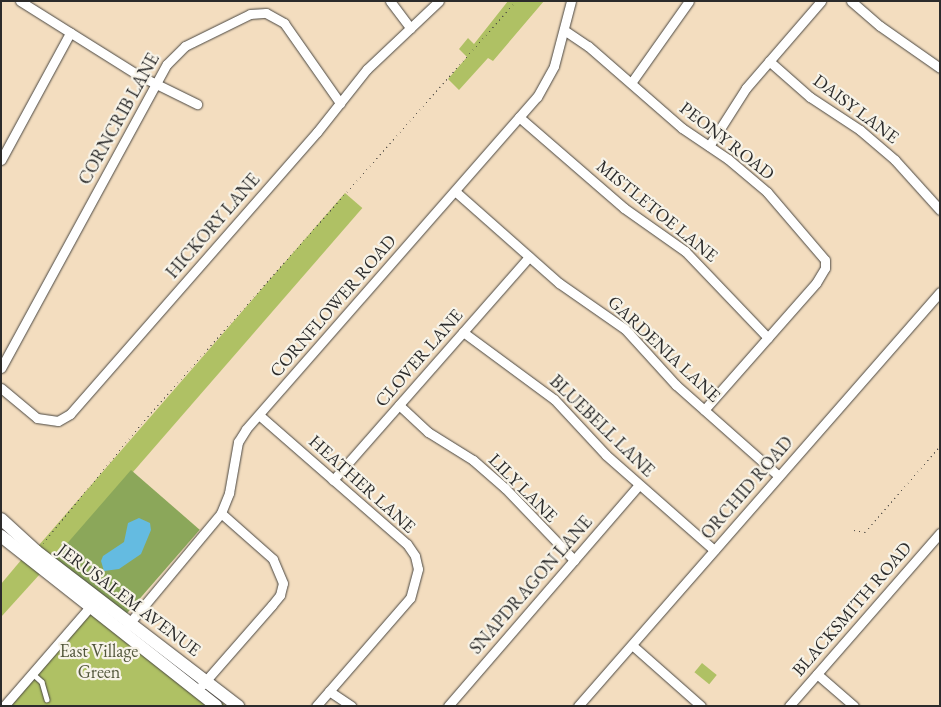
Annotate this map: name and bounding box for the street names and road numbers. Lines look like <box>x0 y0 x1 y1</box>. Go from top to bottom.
street label: CORNCRIB LANE <box>74 50 164 188</box>
street label: DAISY LANE <box>809 70 903 148</box>
street label: PEONY ROAD <box>675 97 779 185</box>
street label: MISTLETOE LANE <box>592 155 722 267</box>
street label: HICKORY LANE <box>161 169 265 283</box>
street label: CORNFLOWER ROAD <box>265 230 401 382</box>
street label: GARDENIA LANE <box>603 291 725 407</box>
street label: CLOVER LANE <box>371 305 467 411</box>
street label: BLUEBELL LANE <box>545 371 659 481</box>
street label: HEATHER LANE <box>304 430 420 538</box>
street label: ORCHID ROAD <box>696 432 798 544</box>
street label: LILY LANE <box>484 449 562 527</box>
street label: SNAPDRAGON LANE <box>465 511 597 659</box>
street label: BLACKSMITH ROAD <box>788 537 916 681</box>
street label: JERUSALEM AVENUE <box>53 539 205 661</box>

